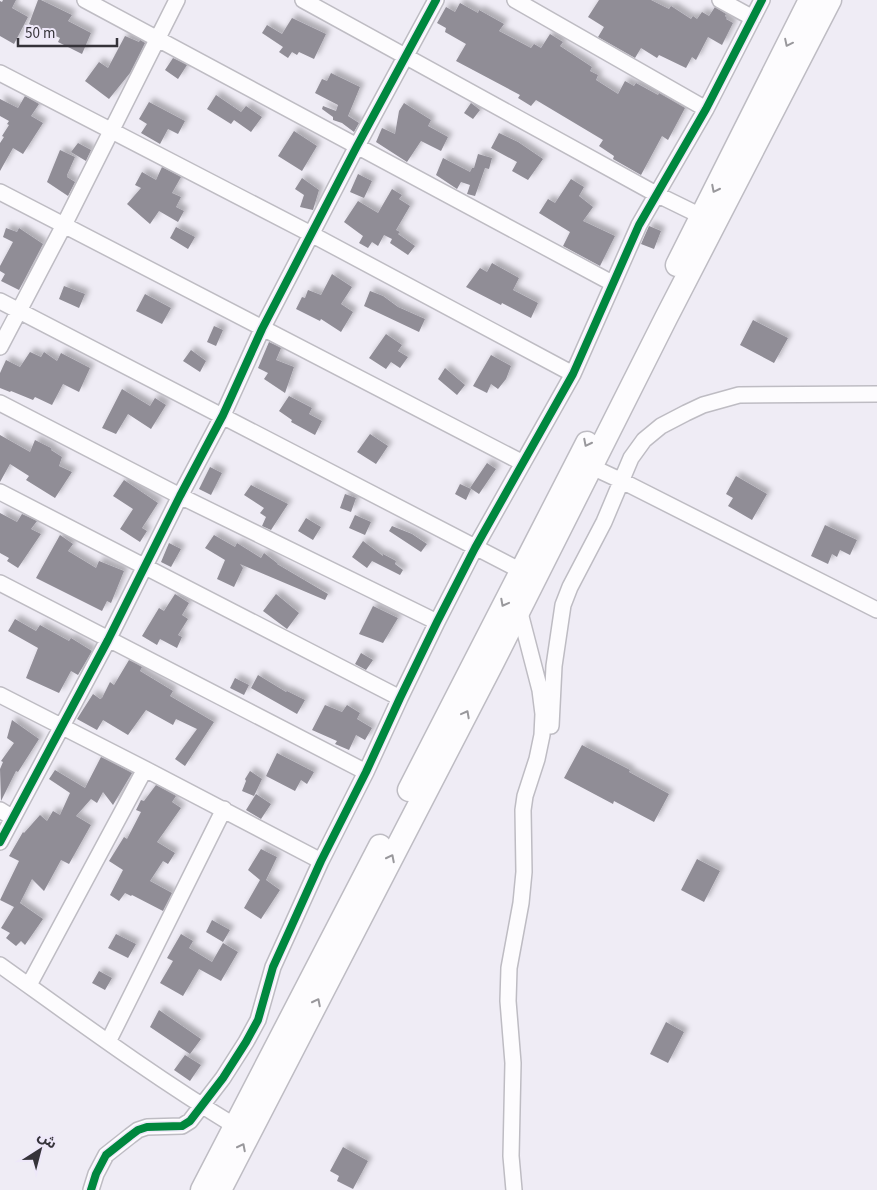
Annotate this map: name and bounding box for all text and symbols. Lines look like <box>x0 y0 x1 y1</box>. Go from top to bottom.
scale bar <box>18 15 116 47</box>
text: 50 m <box>25 23 55 44</box>
one-way arrow <box>784 38 794 47</box>
one-way arrow <box>711 184 721 193</box>
one-way arrow <box>582 438 593 447</box>
one-way arrow <box>500 598 510 607</box>
one-way arrow <box>460 710 470 719</box>
one-way arrow <box>385 854 395 863</box>
one-way arrow <box>311 999 321 1008</box>
north arrow <box>15 1125 65 1175</box>
text: ش <box>33 1127 61 1154</box>
one-way arrow <box>236 1143 246 1152</box>

